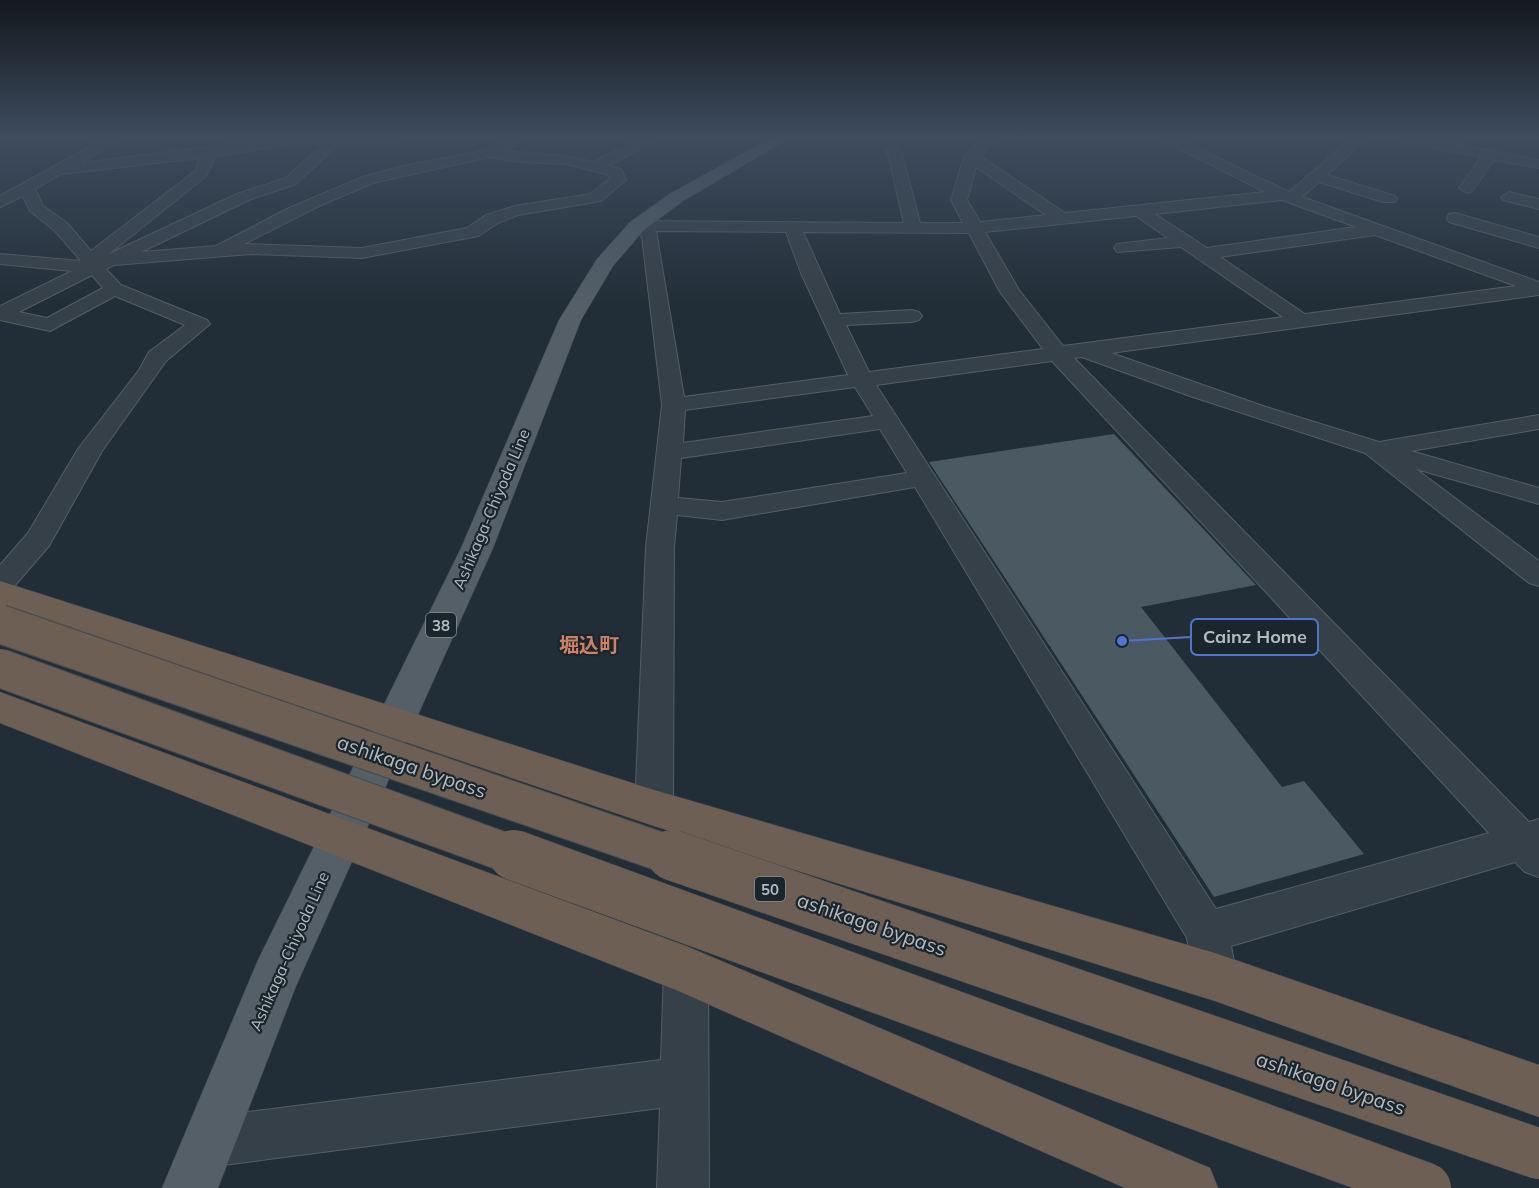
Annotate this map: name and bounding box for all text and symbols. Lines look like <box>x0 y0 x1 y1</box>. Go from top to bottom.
street label: Ashikaga-Chiyoda Line <box>448 426 534 592</box>
road number: 38 <box>426 613 456 637</box>
callout: Cainz Home <box>1191 619 1318 655</box>
text: Cainz Home <box>1203 625 1307 648</box>
district label: 堀込町 <box>559 632 619 657</box>
street label: ashikaga bypass <box>334 729 490 803</box>
street label: Ashikaga-Chiyoda Line <box>245 868 333 1034</box>
road number: 50 <box>755 877 785 901</box>
street label: ashikaga bypass <box>794 887 950 961</box>
street label: ashikaga bypass <box>1253 1046 1409 1120</box>

